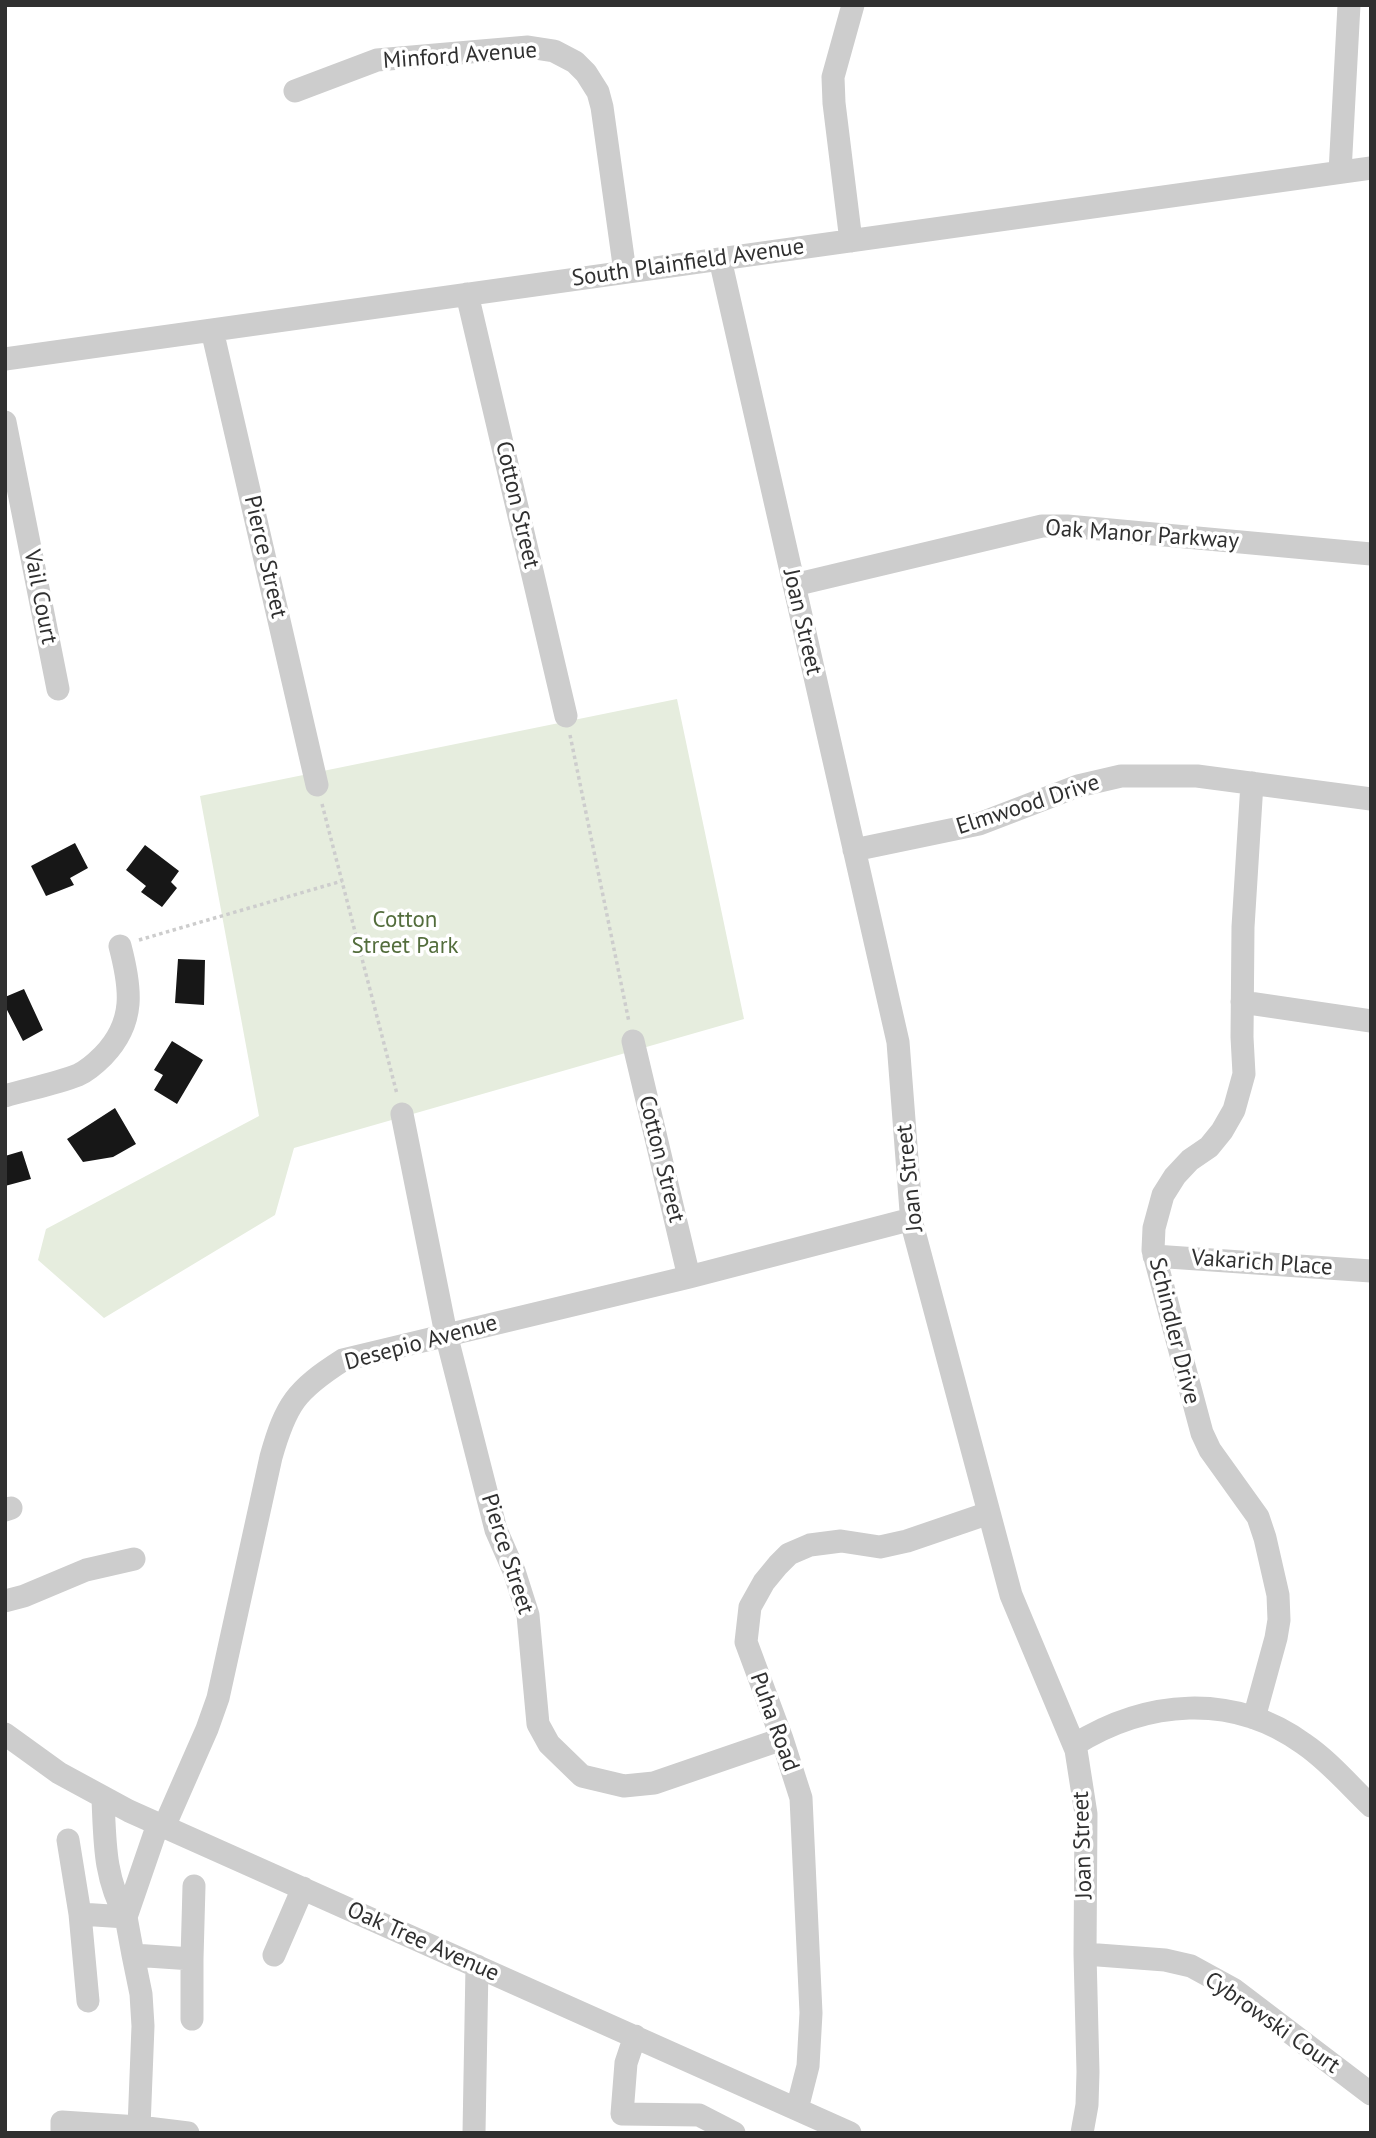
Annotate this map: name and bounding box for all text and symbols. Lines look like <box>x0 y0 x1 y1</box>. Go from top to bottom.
street label: Minford Avenue <box>382 37 538 75</box>
street label: South Plainfield Avenue <box>570 233 806 293</box>
street label: Cotton Street <box>489 439 545 571</box>
street label: Pierce Street <box>238 493 292 621</box>
street label: Oak Manor Parkway <box>1044 514 1240 556</box>
street label: Vail Court <box>17 547 63 647</box>
street label: Joan Street <box>776 566 828 678</box>
street label: Elmwood Drive <box>953 769 1103 841</box>
park label: Cotton Street Park <box>351 906 459 960</box>
street label: Cotton Street <box>632 1093 690 1225</box>
street label: Joan Street <box>891 1123 929 1233</box>
street label: Vakarich Place <box>1191 1244 1333 1282</box>
street label: Schindler Drive <box>1142 1255 1206 1407</box>
street label: Desepio Avenue <box>342 1309 500 1377</box>
street label: Pierce Street <box>475 1490 539 1618</box>
street label: Puha Road <box>743 1669 805 1775</box>
street label: Joan Street <box>1067 1791 1099 1899</box>
street label: Oak Tree Avenue <box>343 1896 503 1988</box>
street label: Cybrowski Court <box>1199 1966 1345 2080</box>

